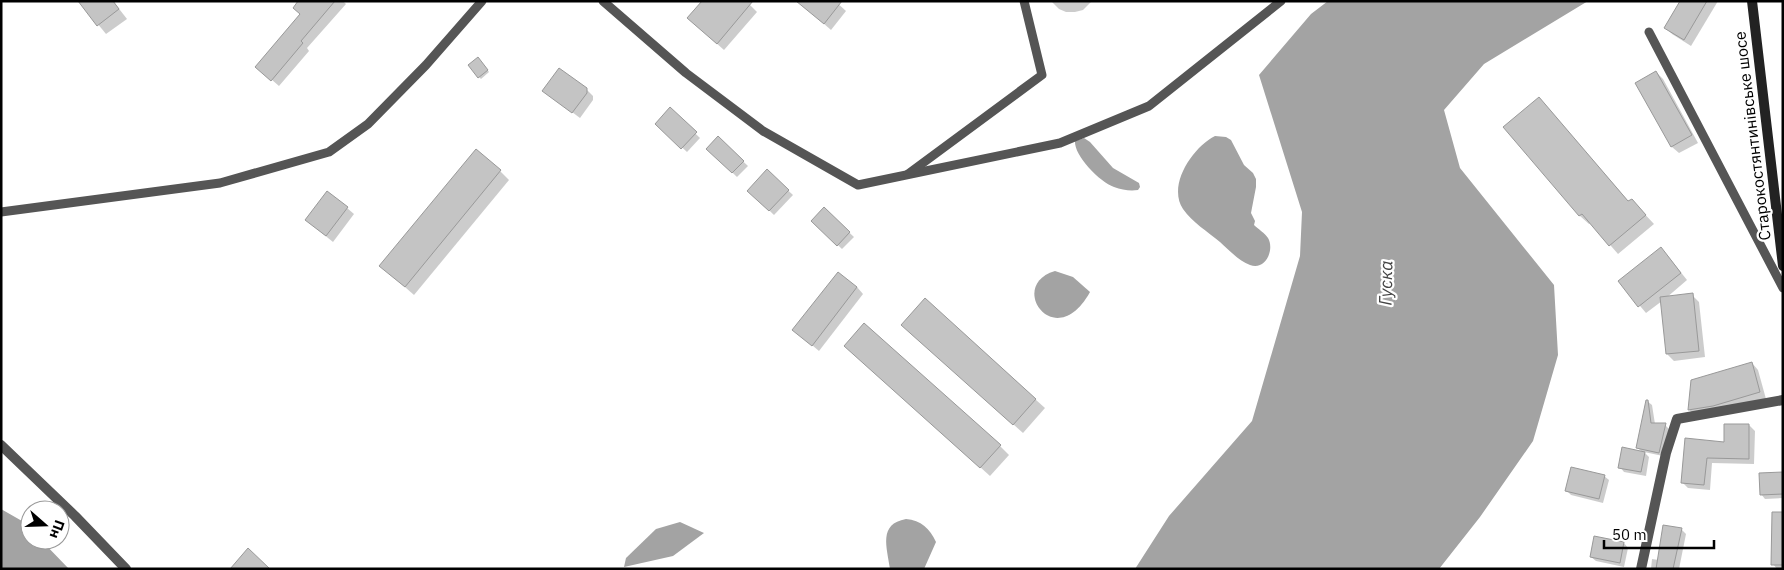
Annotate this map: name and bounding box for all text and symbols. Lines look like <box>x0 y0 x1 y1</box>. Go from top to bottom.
street label: Старокостянтинівське шосе <box>1729 30 1775 242</box>
water label: Гуска <box>1374 260 1397 306</box>
north arrow <box>20 500 70 550</box>
text: Пн <box>46 518 69 541</box>
scale bar <box>1604 518 1714 550</box>
text: 50 m <box>1612 525 1647 544</box>

